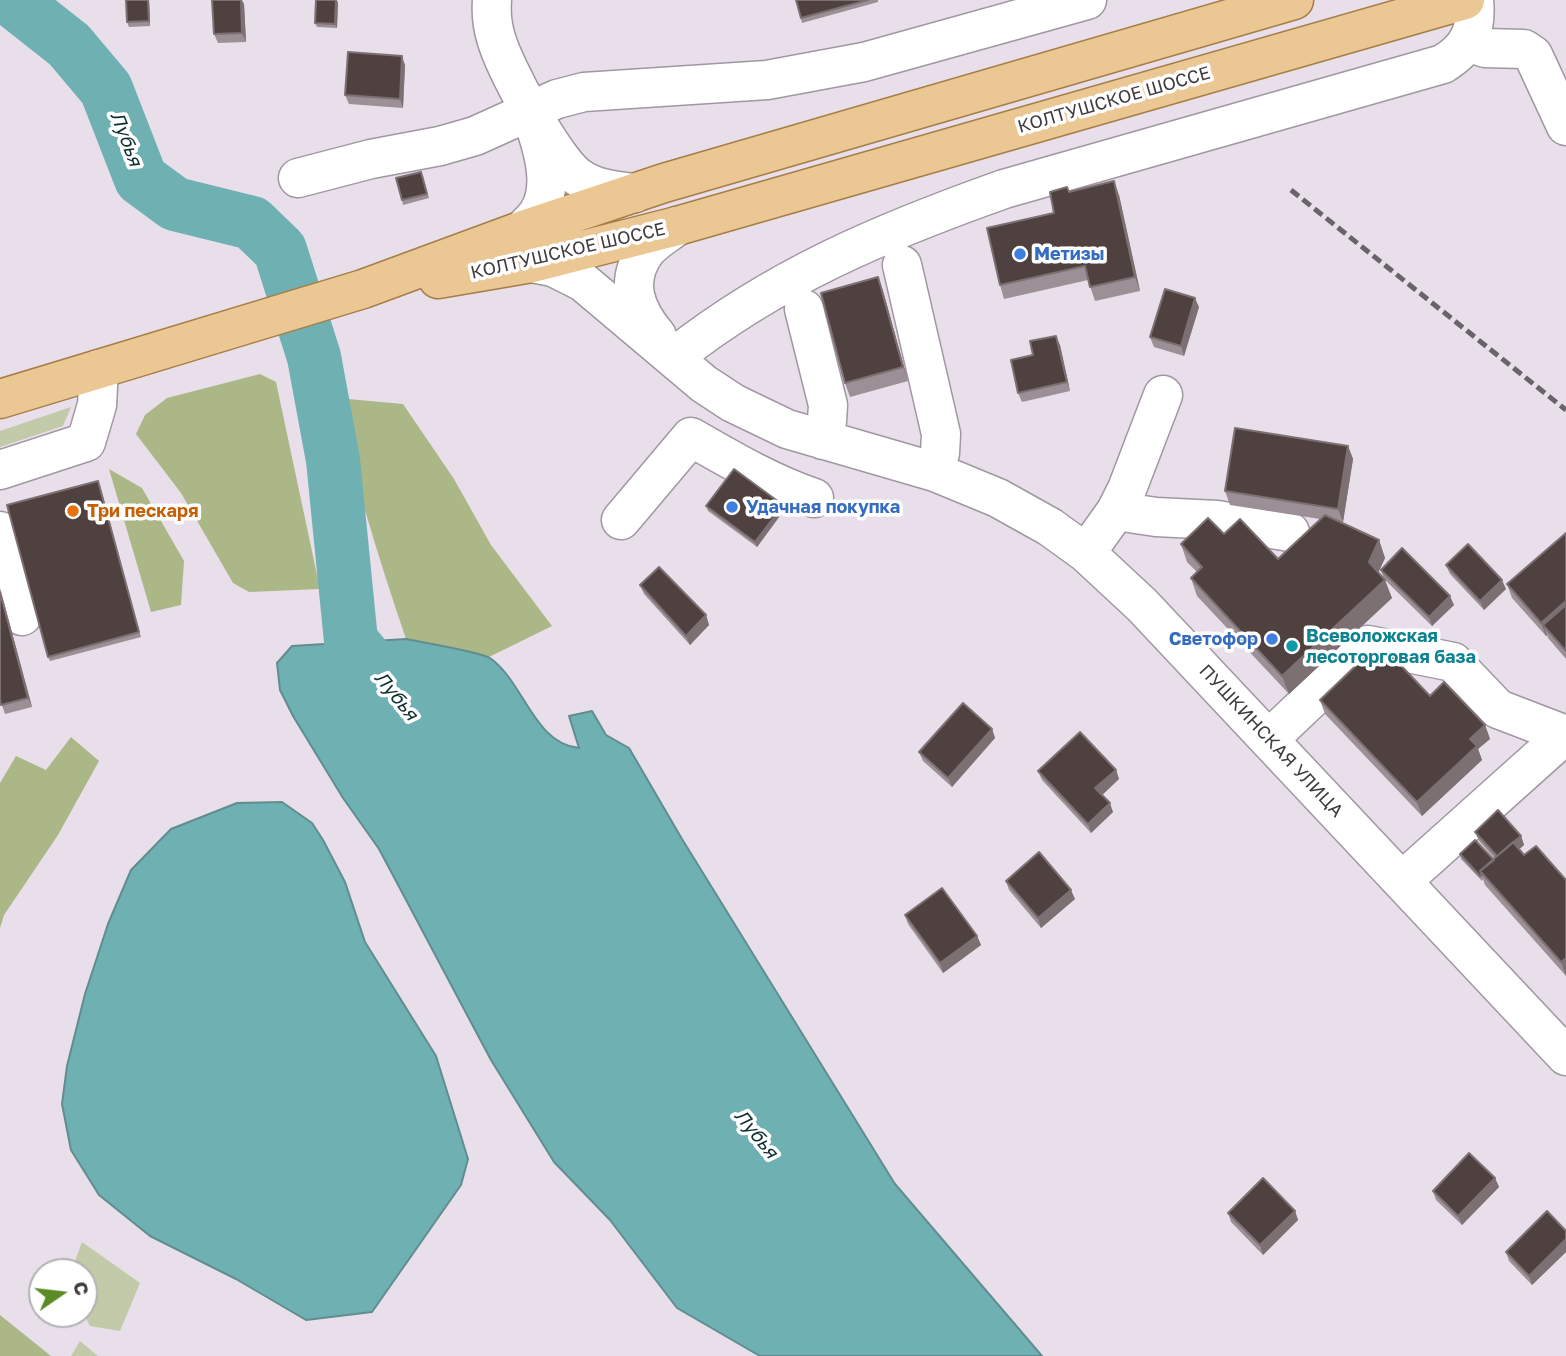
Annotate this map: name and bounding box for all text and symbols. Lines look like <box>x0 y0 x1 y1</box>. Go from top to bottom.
street label: КОЛТУШСКОЕ ШОССЕ <box>1015 62 1213 138</box>
water label: Лубья <box>105 109 147 169</box>
street label: КОЛТУШСКОЕ ШОССЕ <box>469 218 667 284</box>
place label: Метизы <box>1034 243 1104 265</box>
marker: Метизы <box>1012 246 1028 262</box>
place label: Удачная покупка <box>746 496 900 518</box>
marker: Удачная покупка <box>724 499 740 515</box>
place label: Три пескаря <box>87 500 199 522</box>
marker: Три пескаря <box>65 503 81 519</box>
place label: Всеволожская лесоторговая база <box>1306 625 1476 668</box>
place label: Светофор <box>1169 628 1258 650</box>
marker: Светофор <box>1264 631 1280 647</box>
marker: Всеволожская лесоторговая база <box>1284 638 1300 654</box>
street label: ПУШКИНСКАЯ УЛИЦА <box>1195 660 1347 822</box>
water label: Лубья <box>369 667 423 725</box>
water label: Лубья <box>729 1105 783 1163</box>
north arrow <box>28 1258 98 1328</box>
text: С <box>69 1279 95 1298</box>

